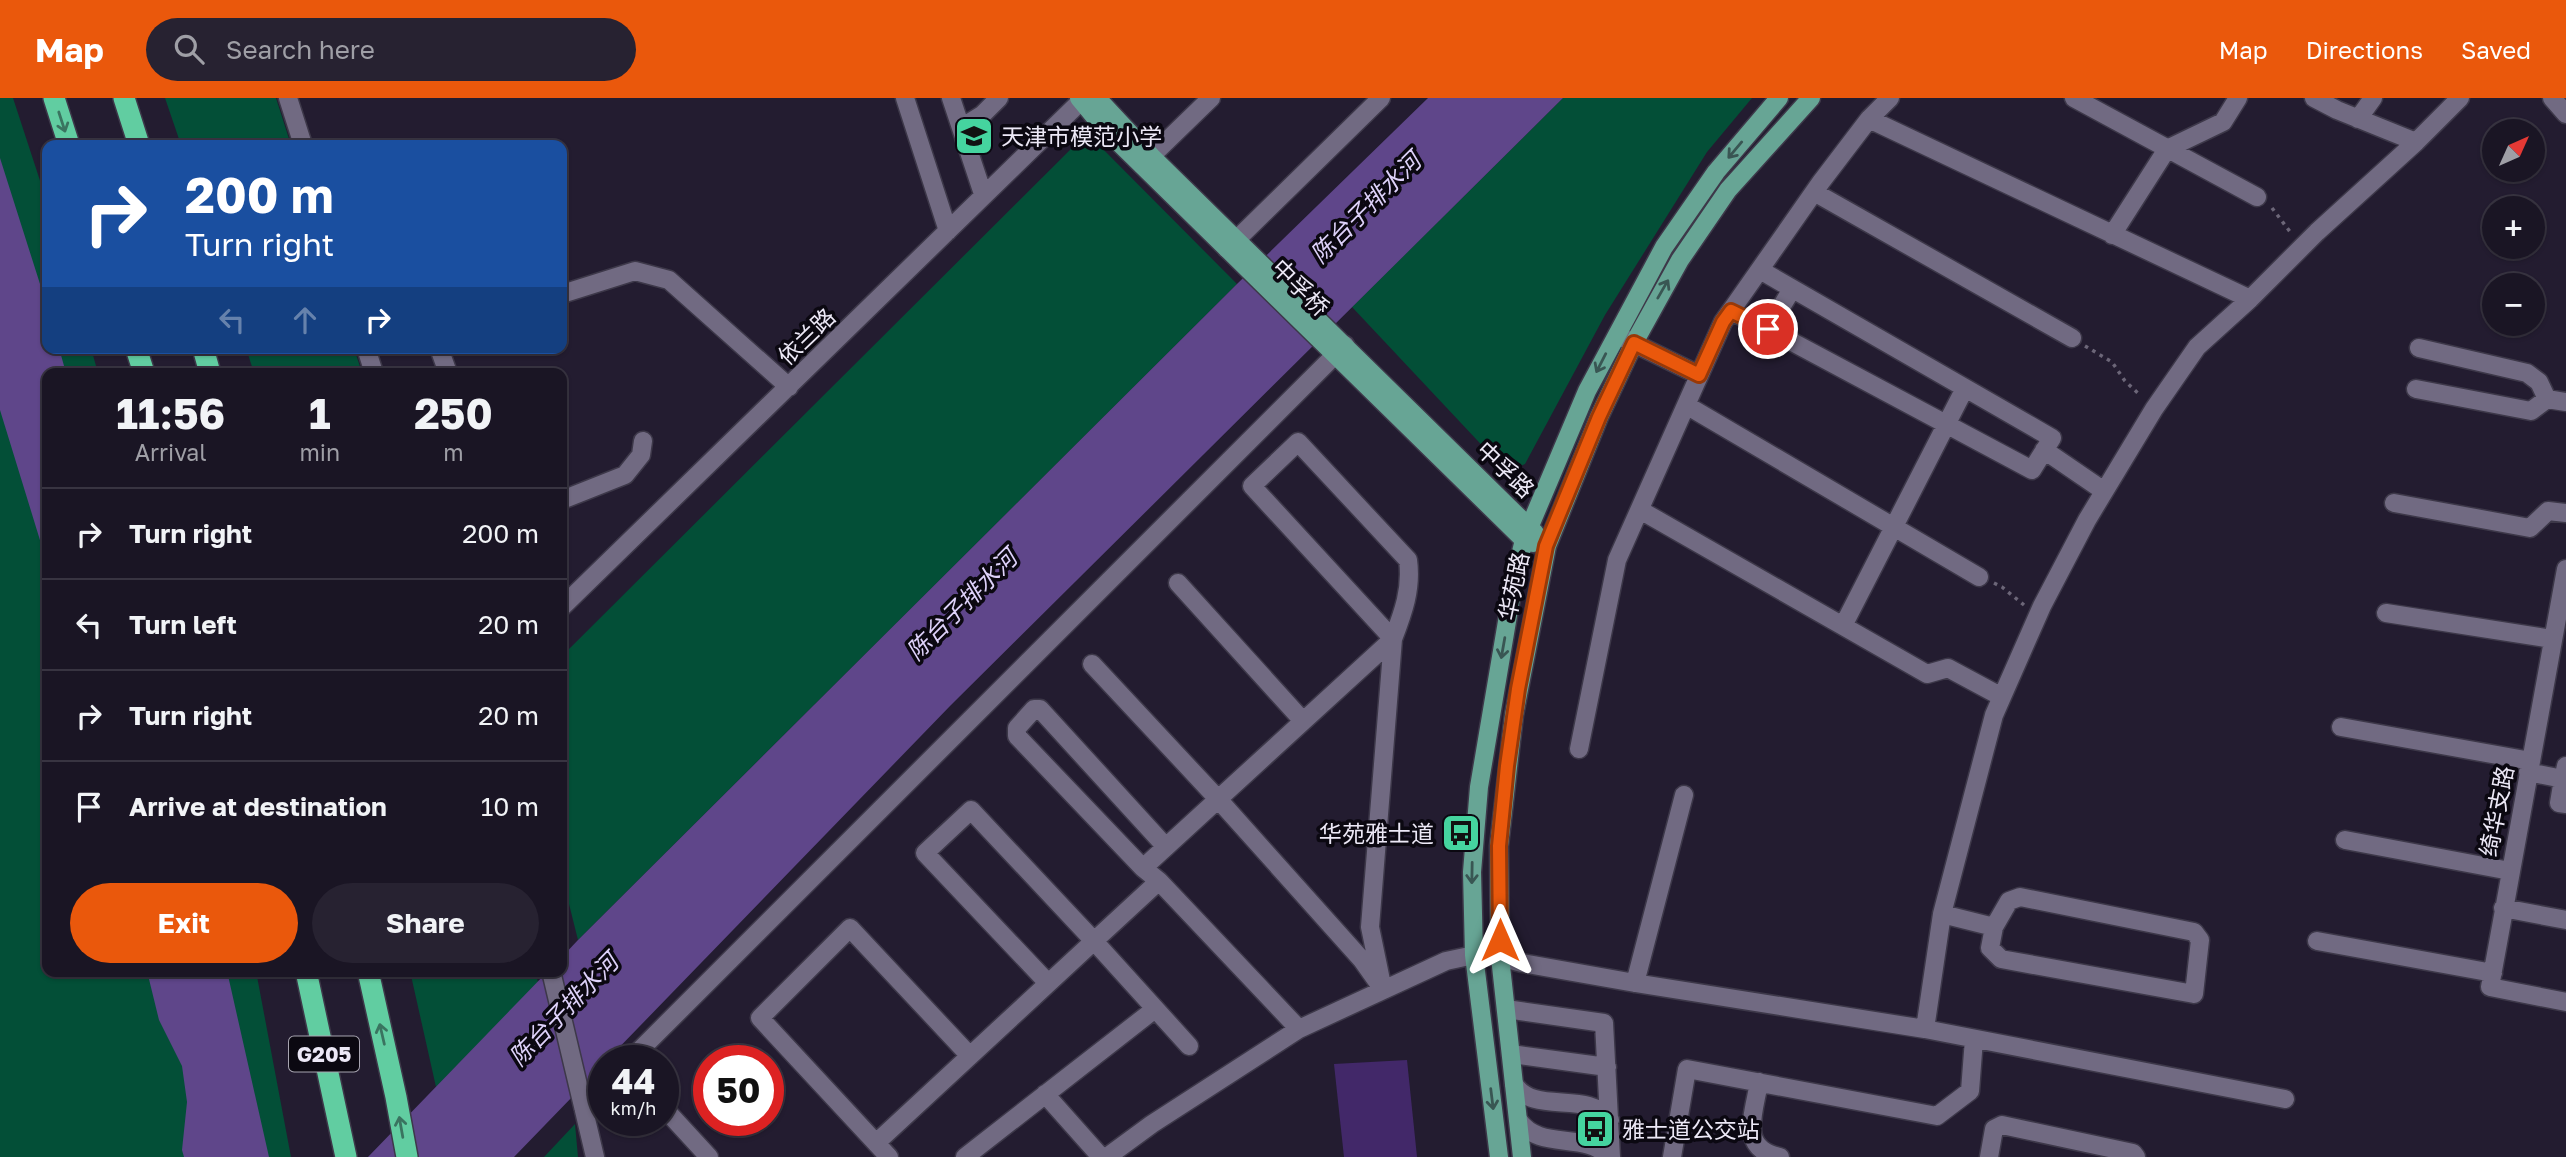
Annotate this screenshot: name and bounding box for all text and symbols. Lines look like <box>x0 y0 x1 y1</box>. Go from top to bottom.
search box <box>146 18 636 81</box>
text: Map <box>35 30 104 69</box>
icon: search <box>170 30 208 68</box>
text: Search here <box>226 34 375 65</box>
text: Map <box>2219 35 2268 64</box>
text: Directions <box>2306 35 2423 64</box>
text: Saved <box>2461 35 2531 64</box>
one-way arrow <box>57 110 69 132</box>
school or university icon: 天津市模范小学 <box>953 115 995 157</box>
north arrow <box>2482 119 2544 182</box>
map controls <box>2482 119 2545 336</box>
place label: 天津市模范小学 <box>1001 122 1162 150</box>
one-way arrow <box>1727 140 1742 158</box>
water label: 陈台子排水河 <box>1304 143 1429 268</box>
text: 200 m <box>185 165 334 224</box>
icon: right <box>70 168 161 259</box>
button: + <box>2482 196 2545 259</box>
text: Turn right <box>185 225 334 263</box>
street label: 中孚桥 <box>1267 253 1335 321</box>
button: − <box>2482 273 2545 336</box>
one-way arrow <box>1656 280 1670 300</box>
pin <box>1738 299 1798 359</box>
icon: left <box>213 301 251 339</box>
icon: ahead <box>286 301 324 339</box>
icon: right <box>359 301 397 339</box>
street label: 依兰路 <box>771 302 841 370</box>
icon: arrive <box>1749 310 1787 348</box>
one-way arrow <box>1594 352 1608 373</box>
text: 11:56 <box>116 388 225 438</box>
text: 1 <box>309 388 331 438</box>
text: 250 <box>414 388 493 438</box>
street label: 中孚路 <box>1471 435 1541 503</box>
text: Arrival <box>135 438 207 466</box>
text: min <box>299 438 340 466</box>
text: m <box>443 438 464 466</box>
icon: right <box>70 515 108 553</box>
text: Turn right <box>129 518 252 549</box>
text: 200 m <box>462 518 539 549</box>
water label: 陈台子排水河 <box>900 540 1025 665</box>
street label: 华苑路 <box>1492 549 1534 623</box>
icon: left <box>70 606 108 644</box>
text: Turn left <box>129 609 237 640</box>
text: 20 m <box>478 609 539 640</box>
one-way arrow <box>1496 636 1509 659</box>
icon: right <box>70 697 108 735</box>
text: Turn right <box>129 700 252 731</box>
text: 20 m <box>478 700 539 731</box>
street label: 绮华支路 <box>2473 763 2519 859</box>
icon: arrive <box>70 788 108 826</box>
text: Arrive at destination <box>129 791 387 822</box>
text: 10 m <box>481 791 539 822</box>
bus stop icon: 华苑雅士道 <box>1440 812 1482 854</box>
place label: 华苑雅士道 <box>1319 819 1434 847</box>
one-way arrow <box>1466 861 1479 884</box>
button: Exit <box>70 883 298 963</box>
button: Share <box>312 883 539 963</box>
position arrow <box>1463 903 1537 977</box>
water label: 陈台子排水河 <box>503 944 626 1071</box>
one-way arrow <box>375 1023 389 1046</box>
road number: G205 <box>289 1037 359 1072</box>
speed limit sign: 50 <box>693 1045 784 1136</box>
text: 44 <box>612 1060 655 1102</box>
one-way arrow <box>1485 1087 1498 1110</box>
text: km/h <box>611 1097 656 1119</box>
bus stop icon: 雅士道公交站 <box>1574 1108 1616 1150</box>
place label: 雅士道公交站 <box>1622 1115 1760 1143</box>
one-way arrow <box>394 1116 408 1139</box>

